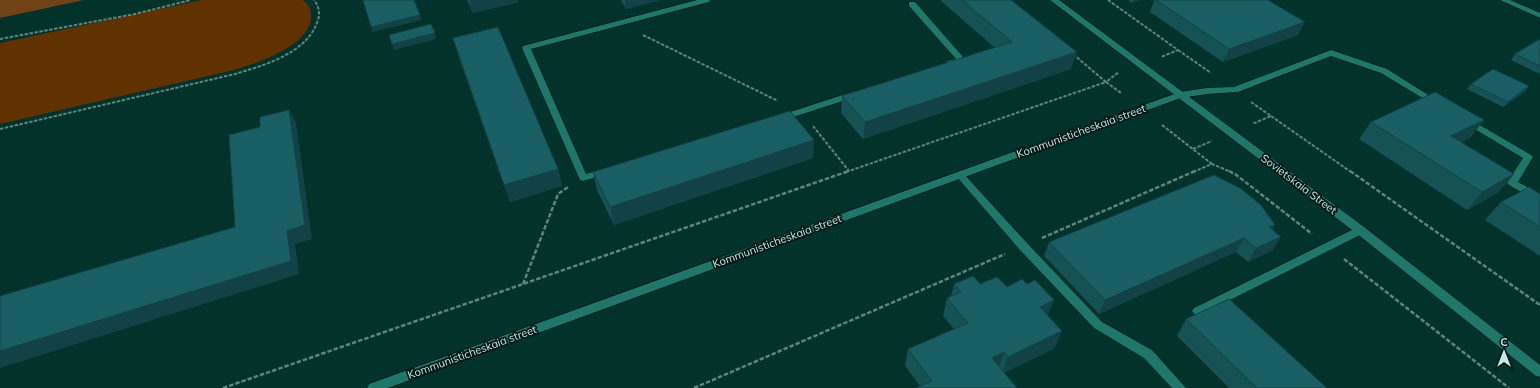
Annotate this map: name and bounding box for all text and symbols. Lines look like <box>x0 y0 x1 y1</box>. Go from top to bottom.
street label: Kommunisticheskaia street <box>1015 101 1148 161</box>
street label: Sovietskaia Street <box>1258 151 1340 217</box>
street label: Kommunisticheskaia street <box>711 211 844 271</box>
street label: Kommunisticheskaia street <box>406 322 539 382</box>
north arrow <box>1484 332 1524 372</box>
text: С <box>1500 335 1508 349</box>

